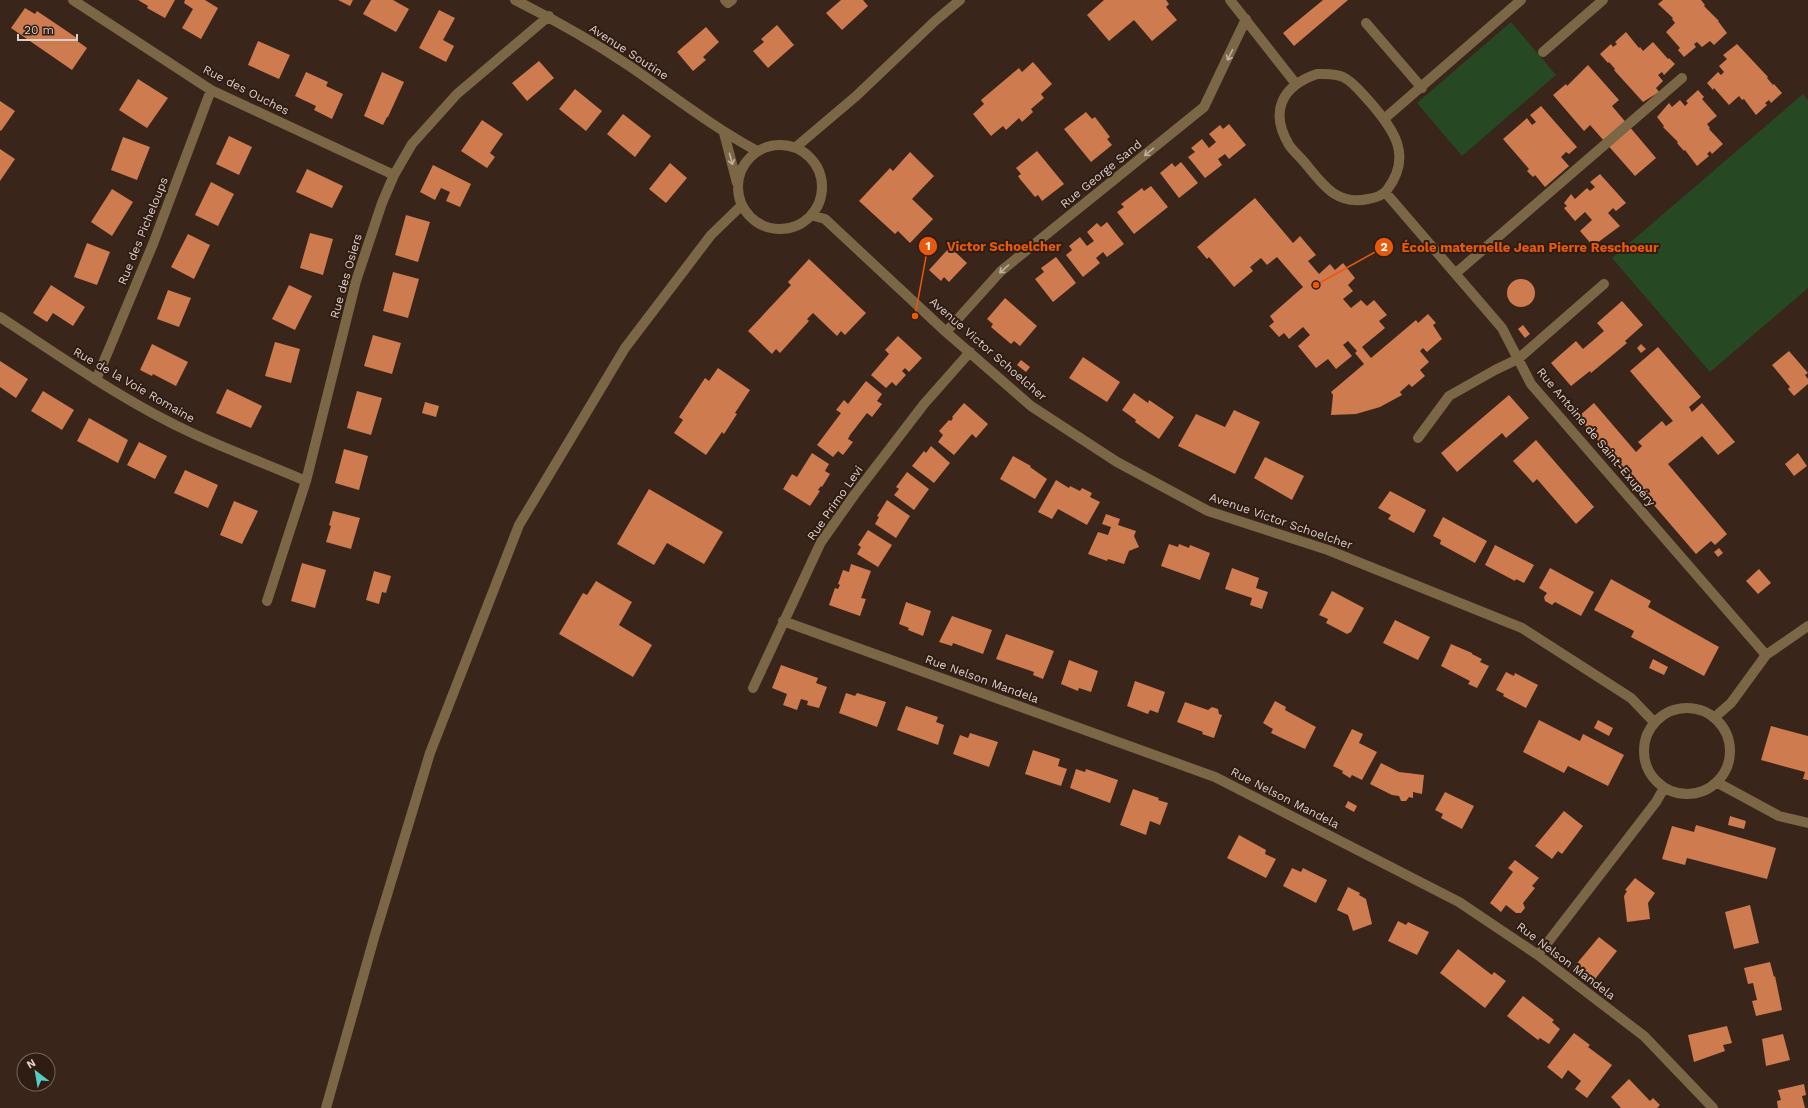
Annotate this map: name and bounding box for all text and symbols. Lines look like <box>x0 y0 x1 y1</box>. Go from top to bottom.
scale bar <box>18 16 77 42</box>
street label: Avenue Soutine <box>587 21 671 83</box>
text: 20 m <box>24 23 54 37</box>
one-way arrow <box>1226 48 1233 60</box>
street label: Rue des Ouches <box>201 62 291 118</box>
street label: Rue George Sand <box>1058 137 1144 211</box>
one-way arrow <box>1143 148 1154 157</box>
one-way arrow <box>728 153 735 166</box>
street label: Rue des Picheloups <box>115 175 171 287</box>
street label: Rue des Osiers <box>327 232 365 320</box>
callout: Victor Schoelcher <box>918 234 1069 259</box>
callout: École maternelle Jean Pierre Reschoeur <box>1374 235 1667 260</box>
text: 1 <box>925 239 931 253</box>
text: Victor Schoelcher <box>947 239 1062 254</box>
text: École maternelle Jean Pierre Reschoeur <box>1401 239 1659 255</box>
text: 2 <box>1380 240 1388 254</box>
one-way arrow <box>999 265 1010 274</box>
street label: Avenue Victor Schoelcher <box>927 294 1049 404</box>
street label: Rue de la Voie Romaine <box>71 344 197 426</box>
street label: Rue Antoine de Saint-Exupéry <box>1534 365 1659 510</box>
street label: Rue Primo Levi <box>804 463 866 543</box>
street label: Avenue Victor Schoelcher <box>1208 490 1354 552</box>
street label: Rue Nelson Mandela <box>923 652 1041 706</box>
street label: Rue Nelson Mandela <box>1228 765 1342 832</box>
street label: Rue Nelson Mandela <box>1514 919 1618 1003</box>
north arrow <box>16 1052 56 1092</box>
text: N <box>24 1056 38 1072</box>

